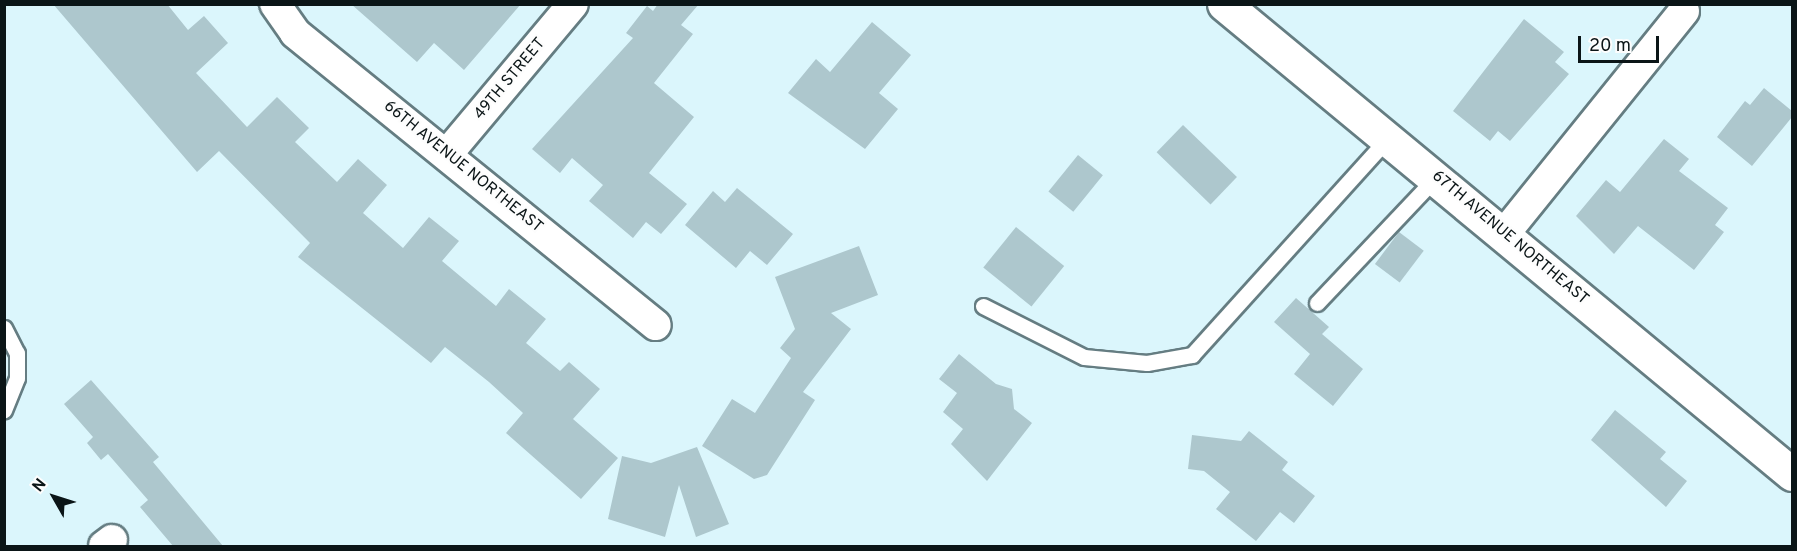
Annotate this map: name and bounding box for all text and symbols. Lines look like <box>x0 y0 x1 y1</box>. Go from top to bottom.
scale bar <box>1581 24 1662 62</box>
street label: 49TH STREET <box>470 34 550 124</box>
text: 20 m <box>1589 35 1631 58</box>
street label: 66TH AVENUE NORTHEAST <box>379 97 547 237</box>
street label: 67TH AVENUE NORTHEAST <box>1427 167 1593 309</box>
north arrow <box>24 467 84 527</box>
text: N <box>29 475 51 496</box>

